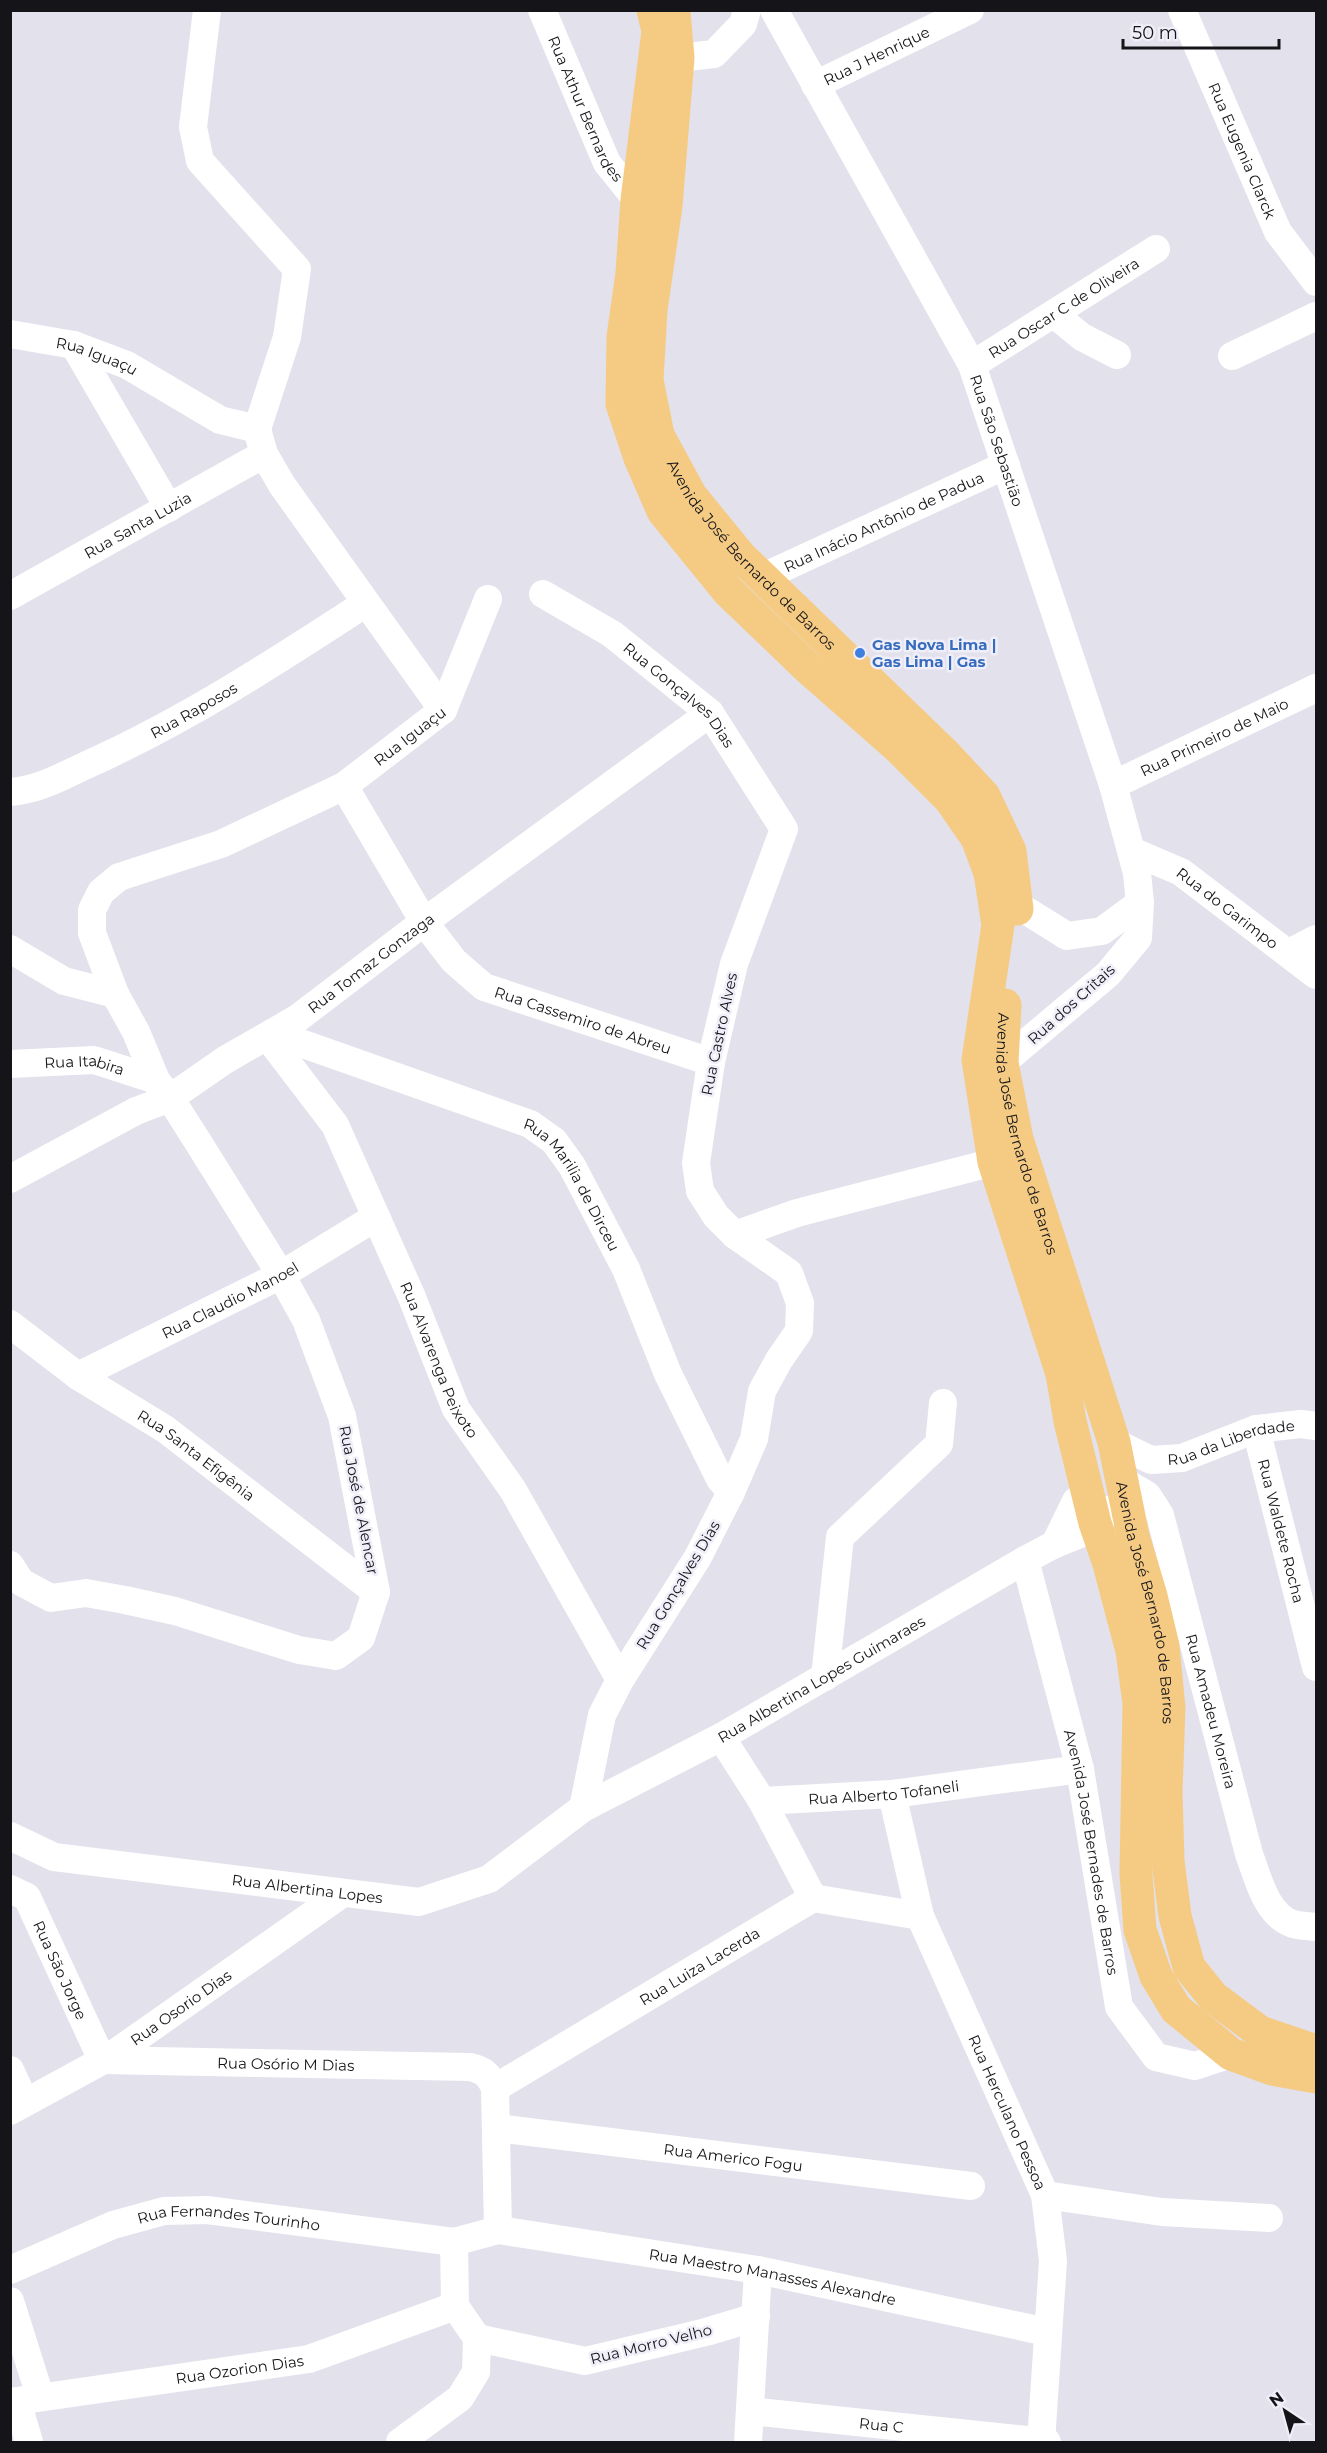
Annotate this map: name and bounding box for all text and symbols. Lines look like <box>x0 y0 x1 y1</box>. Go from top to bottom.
scale bar <box>1123 12 1279 50</box>
street label: Rua J Henrique <box>820 22 933 89</box>
text: 50 m <box>1132 22 1178 44</box>
street label: Rua Athur Bernardes <box>545 33 628 185</box>
street label: Rua Eugenia Clarck <box>1205 79 1281 222</box>
street label: Rua Oscar C de Oliveira <box>984 253 1142 362</box>
street label: Rua Iguaçu <box>55 333 142 379</box>
street label: Rua São Sebastião <box>966 372 1028 509</box>
street label: Avenida José Bernardo de Barros <box>663 456 840 653</box>
street label: Rua Inácio Antônio de Padua <box>780 467 987 576</box>
street label: Rua Santa Luzia <box>80 487 194 562</box>
place label: Gas Nova Lima | Gas Lima | Gas <box>872 635 996 671</box>
street label: Rua Gonçalves Dias <box>620 638 739 751</box>
marker: Gas Nova Lima | Gas Lima | Gas <box>853 646 867 660</box>
street label: Rua Raposos <box>147 678 240 742</box>
street label: Rua Primeiro de Maio <box>1137 693 1291 780</box>
street label: Rua Iguaçu <box>370 702 449 769</box>
street label: Rua do Garimpo <box>1173 863 1282 953</box>
street label: Rua Tomaz Gonzaga <box>304 908 438 1017</box>
street label: Rua dos Critais <box>1023 960 1119 1048</box>
street label: Rua Castro Alves <box>697 971 741 1097</box>
street label: Rua Cassemiro de Abreu <box>492 982 674 1058</box>
street label: Avenida José Bernardo de Barros <box>992 1012 1063 1257</box>
street label: Rua Itabira <box>44 1050 127 1079</box>
street label: Rua Marilia de Dirceu <box>521 1113 624 1254</box>
street label: Rua Claudio Manoel <box>158 1257 302 1342</box>
street label: Rua Alvarenga Peixoto <box>397 1278 483 1441</box>
street label: Rua Santa Efigênia <box>134 1405 259 1505</box>
street label: Rua da Liberdade <box>1167 1415 1296 1468</box>
street label: Rua José de Alencar <box>335 1424 383 1576</box>
street label: Rua Waldete Rocha <box>1254 1457 1309 1605</box>
street label: Avenida José Bernardo de Barros <box>1113 1480 1179 1724</box>
street label: Rua Gonçalves Dias <box>632 1517 724 1653</box>
street label: Rua Albertina Lopes Guimaraes <box>714 1611 928 1747</box>
street label: Rua Amadeu Moreira <box>1182 1632 1241 1791</box>
street label: Avenida José Bernades de Barros <box>1060 1727 1123 1976</box>
street label: Rua Alberto Tofaneli <box>808 1776 960 1808</box>
street label: Rua Albertina Lopes <box>231 1870 384 1907</box>
street label: Rua São Jorge <box>29 1917 92 2023</box>
street label: Rua Luiza Lacerda <box>636 1923 763 2009</box>
street label: Rua Osorio Dias <box>126 1965 235 2049</box>
street label: Rua Herculano Pessoa <box>965 2031 1051 2193</box>
street label: Rua Osório M Dias <box>217 2053 355 2074</box>
street label: Rua Americo Fogu <box>663 2139 804 2175</box>
street label: Rua Fernandes Tourinho <box>135 2200 321 2234</box>
street label: Rua Maestro Manasses Alexandre <box>648 2244 898 2309</box>
street label: Rua Morro Velho <box>588 2320 714 2368</box>
street label: Rua Ozorion Dias <box>174 2350 305 2388</box>
north arrow <box>1255 2381 1315 2441</box>
text: N <box>1266 2388 1287 2411</box>
street label: Rua C <box>858 2413 905 2436</box>

